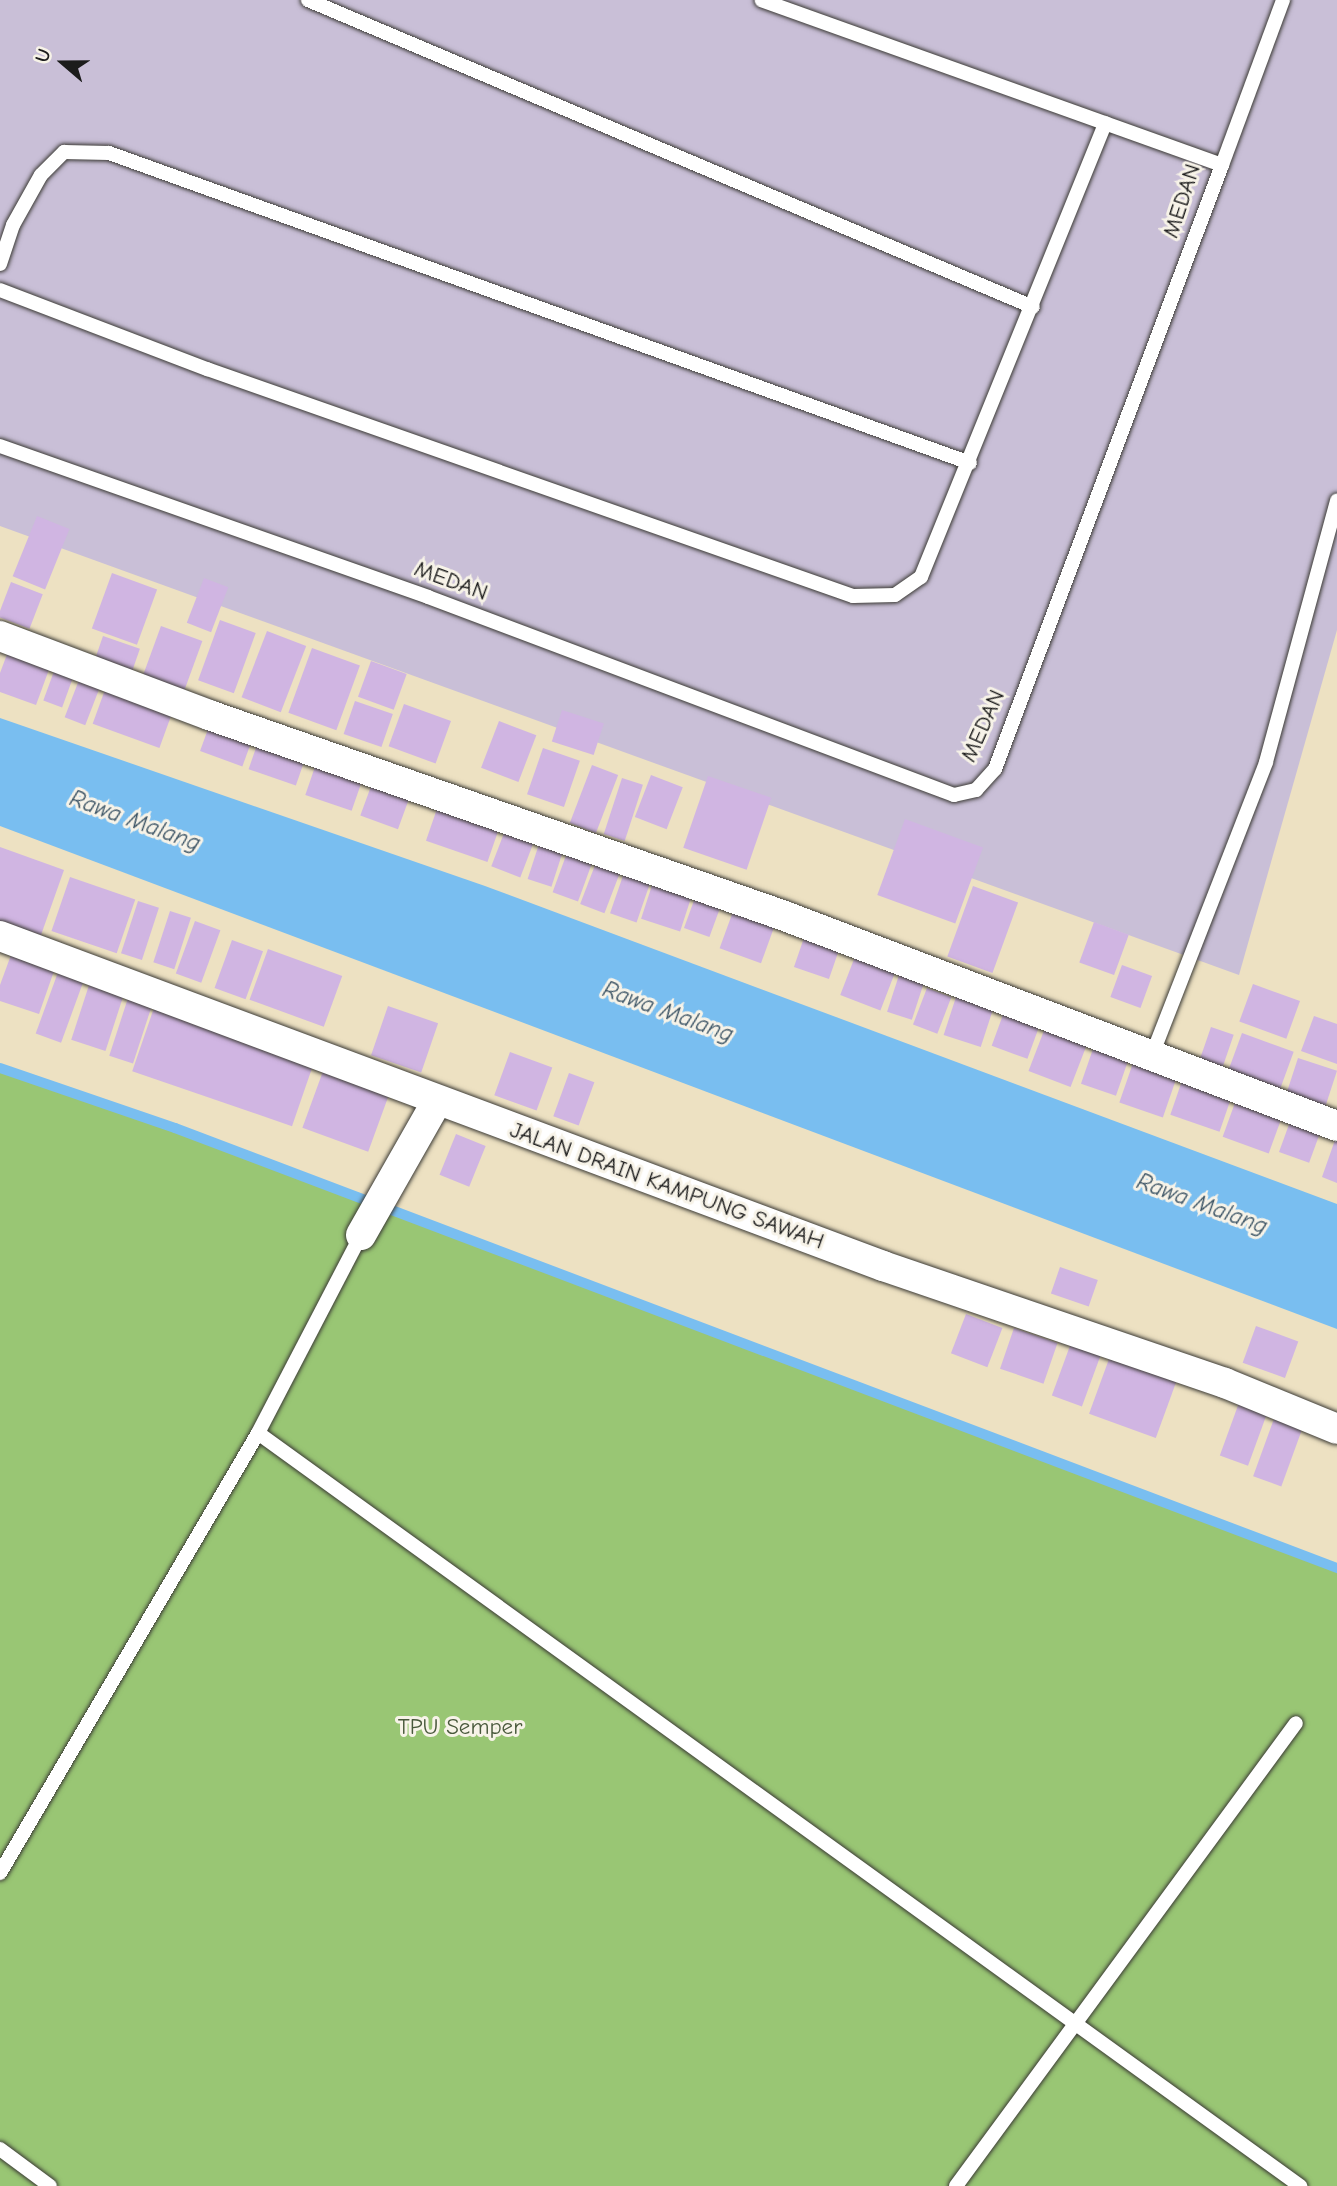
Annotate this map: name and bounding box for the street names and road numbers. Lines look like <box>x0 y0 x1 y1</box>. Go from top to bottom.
street label: MEDAN <box>1157 161 1207 241</box>
street label: MEDAN <box>411 555 491 607</box>
street label: MEDAN <box>955 686 1011 766</box>
street label: JALAN DRAIN KAMPUNG SAWAH <box>506 1116 828 1256</box>

